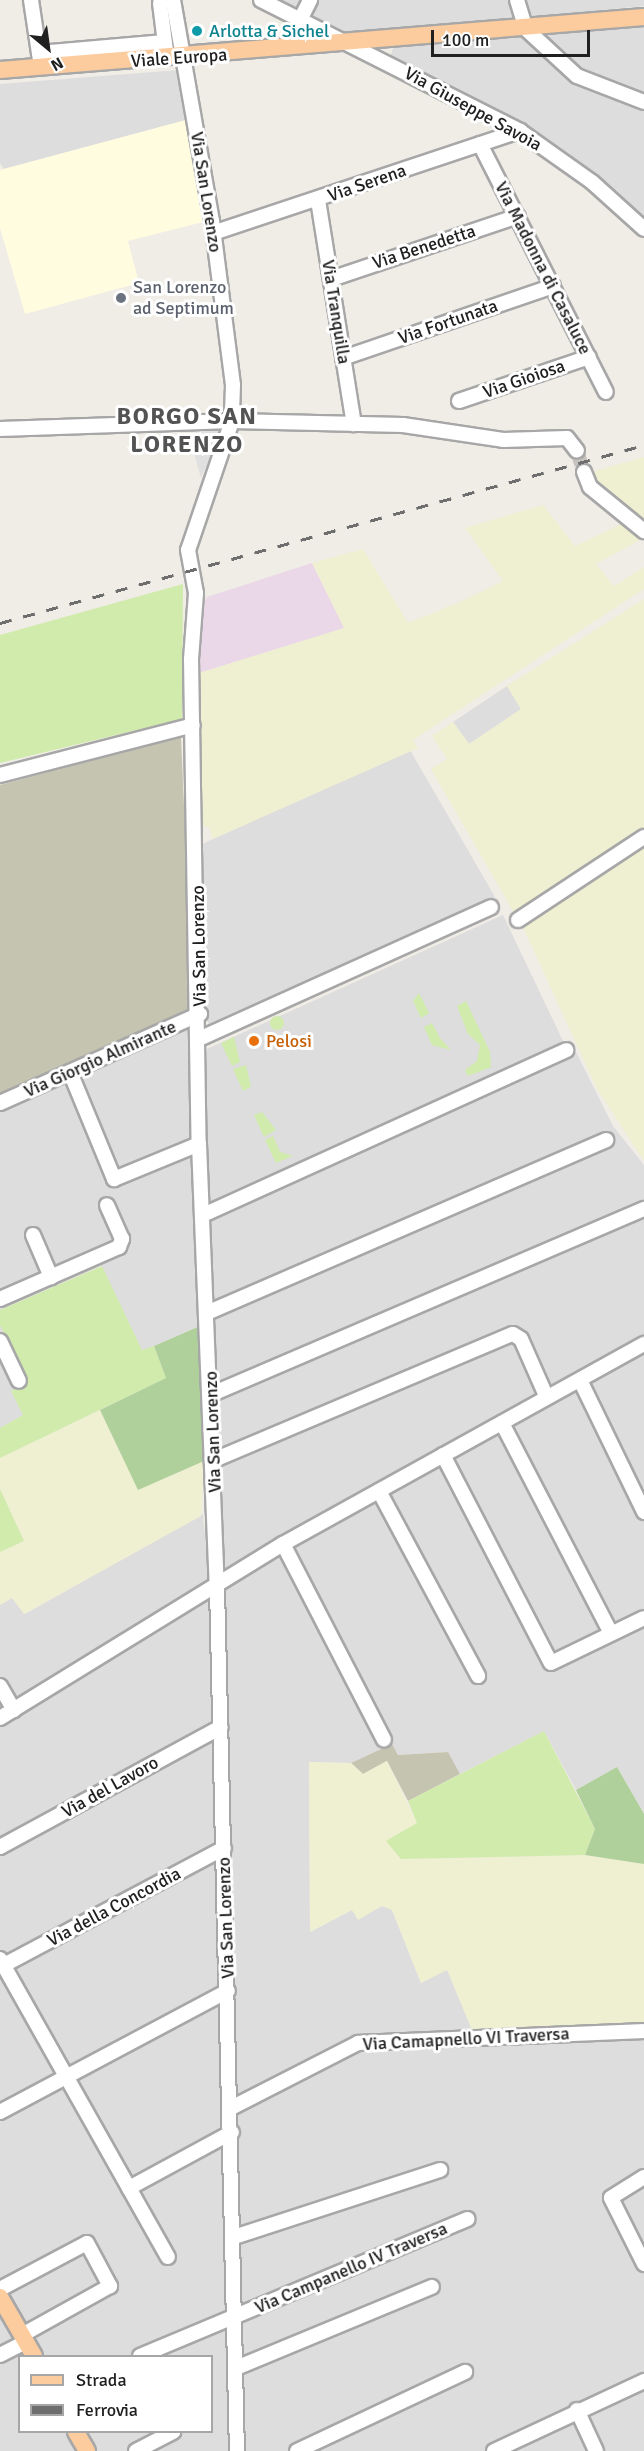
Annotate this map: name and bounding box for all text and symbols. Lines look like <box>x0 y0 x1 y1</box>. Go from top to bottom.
north arrow <box>18 18 78 78</box>
scale bar <box>434 18 593 56</box>
place label: Arlotta & Sichel <box>209 20 329 42</box>
marker: Arlotta & Sichel <box>190 24 204 38</box>
text: 100 m <box>442 29 489 51</box>
street label: Viale Europa <box>130 44 228 72</box>
text: N <box>47 52 66 75</box>
street label: Via Giuseppe Savoia <box>401 62 545 156</box>
street label: Via San Lorenzo <box>186 130 226 254</box>
street label: Via Serena <box>325 160 409 206</box>
street label: Via Madonna di Casaluce <box>490 178 596 358</box>
street label: Via Benedetta <box>370 220 478 274</box>
street label: Via Tranquilla <box>317 258 355 366</box>
place label: San Lorenzo ad Septimum <box>133 277 234 320</box>
marker: San Lorenzo ad Septimum <box>114 291 128 305</box>
street label: Via Fortunata <box>395 295 501 349</box>
street label: Via Gioiosa <box>480 355 568 403</box>
district label: BORGO SAN LORENZO <box>117 403 257 459</box>
street label: Via San Lorenzo <box>187 885 211 1007</box>
street label: Via Giorgio Almirante <box>21 1016 179 1102</box>
place label: Pelosi <box>266 1030 312 1052</box>
marker: Pelosi <box>247 1034 261 1048</box>
street label: Via San Lorenzo <box>200 1371 226 1493</box>
street label: Via del Lavoro <box>58 1752 162 1822</box>
street label: Via San Lorenzo <box>213 1857 239 1979</box>
street label: Via della Concordia <box>44 1863 184 1951</box>
street label: Via Camapnello VI Traversa <box>362 2023 570 2055</box>
street label: Via Campanello IV Traversa <box>251 2218 451 2318</box>
legend <box>18 2355 213 2433</box>
text: Strada <box>76 2369 127 2391</box>
text: Ferrovia <box>76 2399 138 2421</box>

